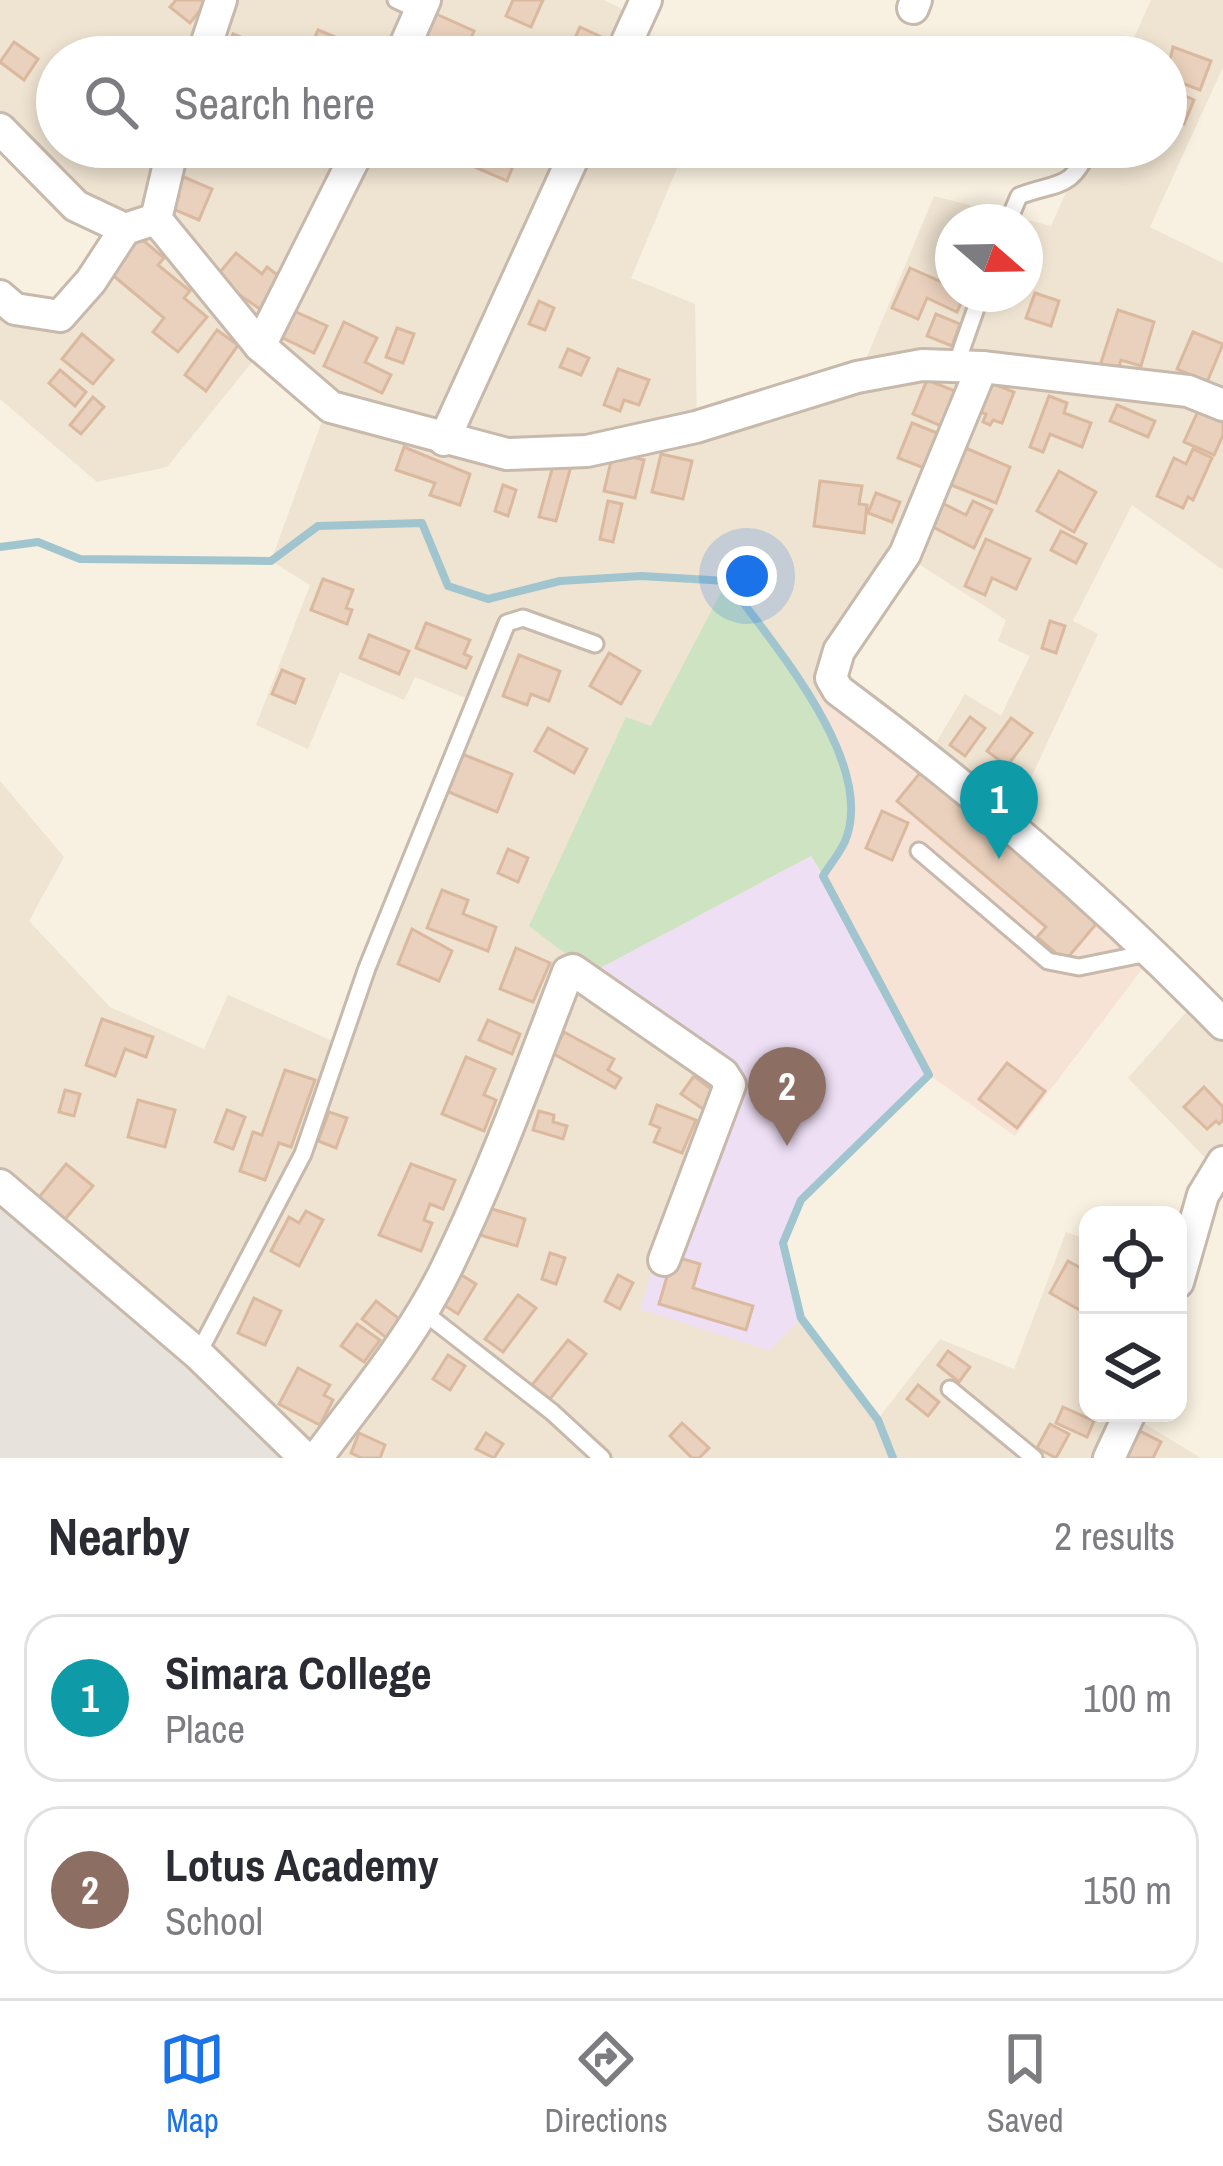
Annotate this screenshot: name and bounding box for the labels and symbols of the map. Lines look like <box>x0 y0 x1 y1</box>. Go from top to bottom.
north arrow <box>935 204 1043 312</box>
your location <box>717 546 777 606</box>
pin: 1 <box>960 760 1038 859</box>
pin: 2 <box>748 1047 826 1146</box>

